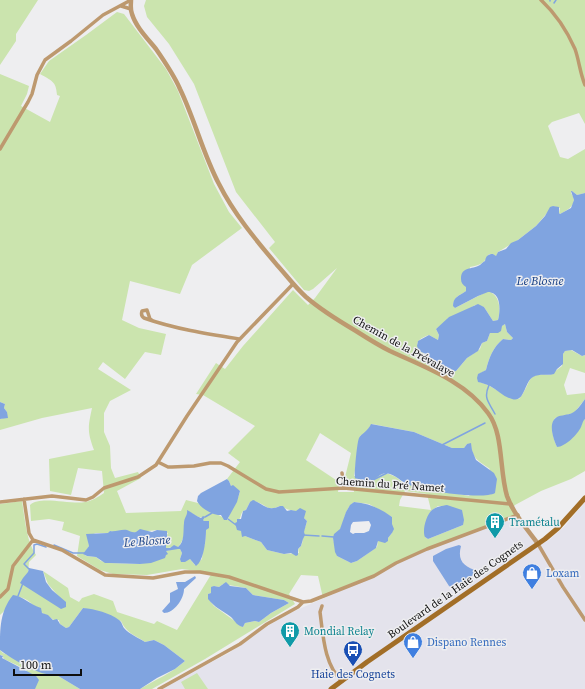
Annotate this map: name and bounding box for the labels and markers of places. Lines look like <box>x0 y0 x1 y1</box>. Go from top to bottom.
building icon: Tramétalu <box>484 511 506 539</box>
place label: Tramétalu <box>509 515 560 530</box>
shop icon: Loxam <box>521 562 543 590</box>
place label: Loxam <box>546 566 580 581</box>
building icon: Mondial Relay <box>279 620 301 648</box>
place label: Mondial Relay <box>304 624 375 639</box>
shop icon: Dispano Rennes <box>402 631 424 659</box>
place label: Dispano Rennes <box>427 635 507 650</box>
bus stop icon: Haie des Cognets <box>342 639 364 667</box>
place label: Haie des Cognets <box>311 667 395 682</box>

